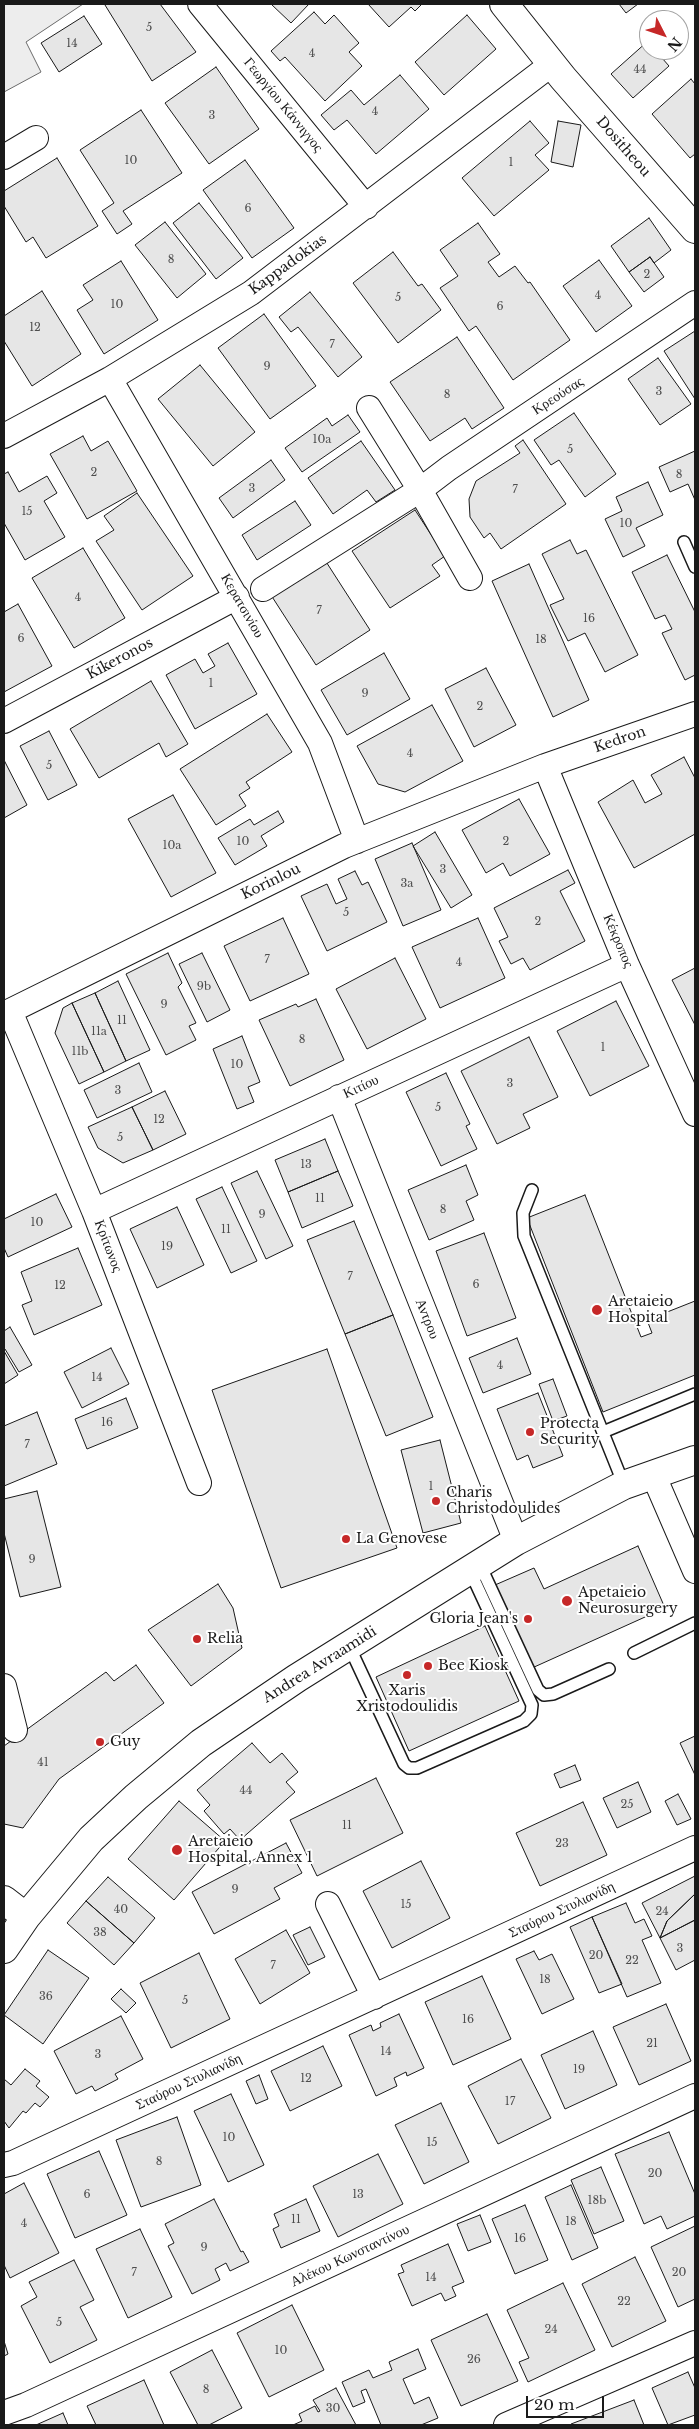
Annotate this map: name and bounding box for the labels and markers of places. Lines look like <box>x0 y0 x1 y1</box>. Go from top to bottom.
place label: Aretaieio Hospital <box>608 1294 673 1326</box>
marker: Aretaieio Hospital <box>590 1303 604 1317</box>
place label: Protecta Security <box>540 1416 600 1448</box>
marker: Protecta Security <box>524 1426 536 1438</box>
place label: Charis Christodoulides <box>446 1485 560 1518</box>
marker: Charis Christodoulides <box>430 1495 442 1507</box>
place label: La Genovese <box>356 1531 447 1547</box>
marker: La Genovese <box>340 1533 352 1545</box>
place label: Apetaieio Neurosurgery <box>578 1585 678 1618</box>
marker: Apetaieio Neurosurgery <box>560 1594 574 1608</box>
place label: Gloria Jean's <box>429 1611 518 1627</box>
marker: Gloria Jean's <box>522 1613 534 1625</box>
place label: Relia <box>207 1631 243 1647</box>
marker: Relia <box>191 1633 203 1645</box>
place label: Bee Kiosk <box>438 1658 509 1674</box>
marker: Bee Kiosk <box>422 1660 434 1672</box>
marker: Xaris Xristodoulidis <box>401 1669 413 1681</box>
place label: Xaris Xristodoulidis <box>356 1683 458 1715</box>
place label: Guy <box>110 1734 141 1750</box>
marker: Guy <box>94 1736 106 1748</box>
place label: Aretaieio Hospital, Annex 1 <box>188 1834 313 1866</box>
marker: Aretaieio Hospital, Annex 1 <box>170 1843 184 1857</box>

